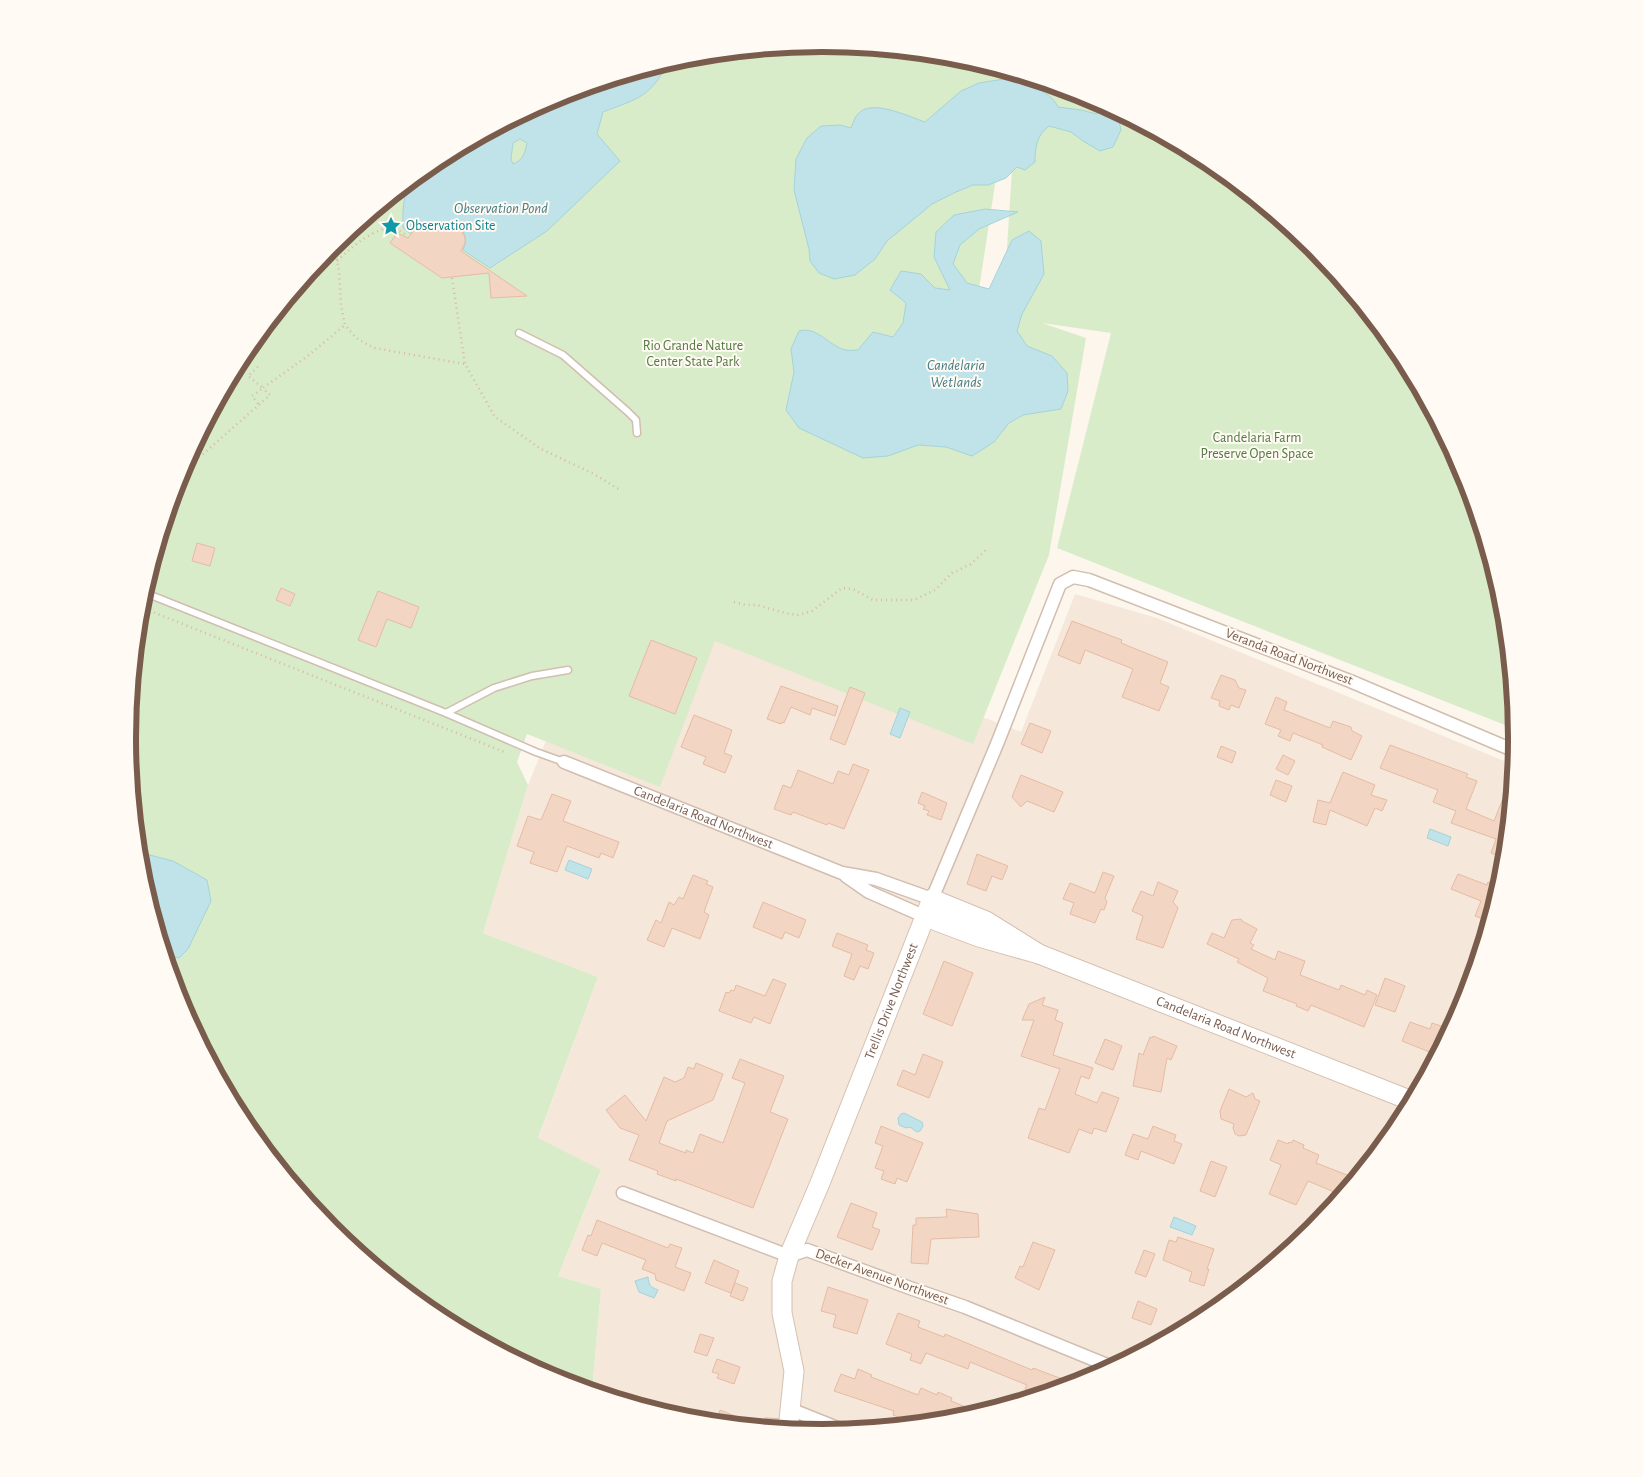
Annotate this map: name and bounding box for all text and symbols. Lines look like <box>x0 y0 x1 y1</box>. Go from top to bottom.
water label: Observation Pond <box>454 201 548 216</box>
place icon: Observation Site <box>380 215 402 237</box>
place label: Observation Site <box>406 219 495 233</box>
park label: Rio Grande Nature Center State Park <box>643 339 743 369</box>
water label: Candelaria Wetlands <box>927 358 985 390</box>
park label: Candelaria Farm Preserve Open Space <box>1201 431 1313 461</box>
street label: Veranda Road Northwest <box>1223 626 1355 688</box>
street label: Candelaria Road Northwest <box>632 784 775 852</box>
street label: Trellis Drive Northwest <box>862 941 921 1062</box>
street label: Candelaria Road Northwest <box>1154 994 1298 1062</box>
street label: Decker Avenue Northwest <box>813 1246 951 1308</box>

